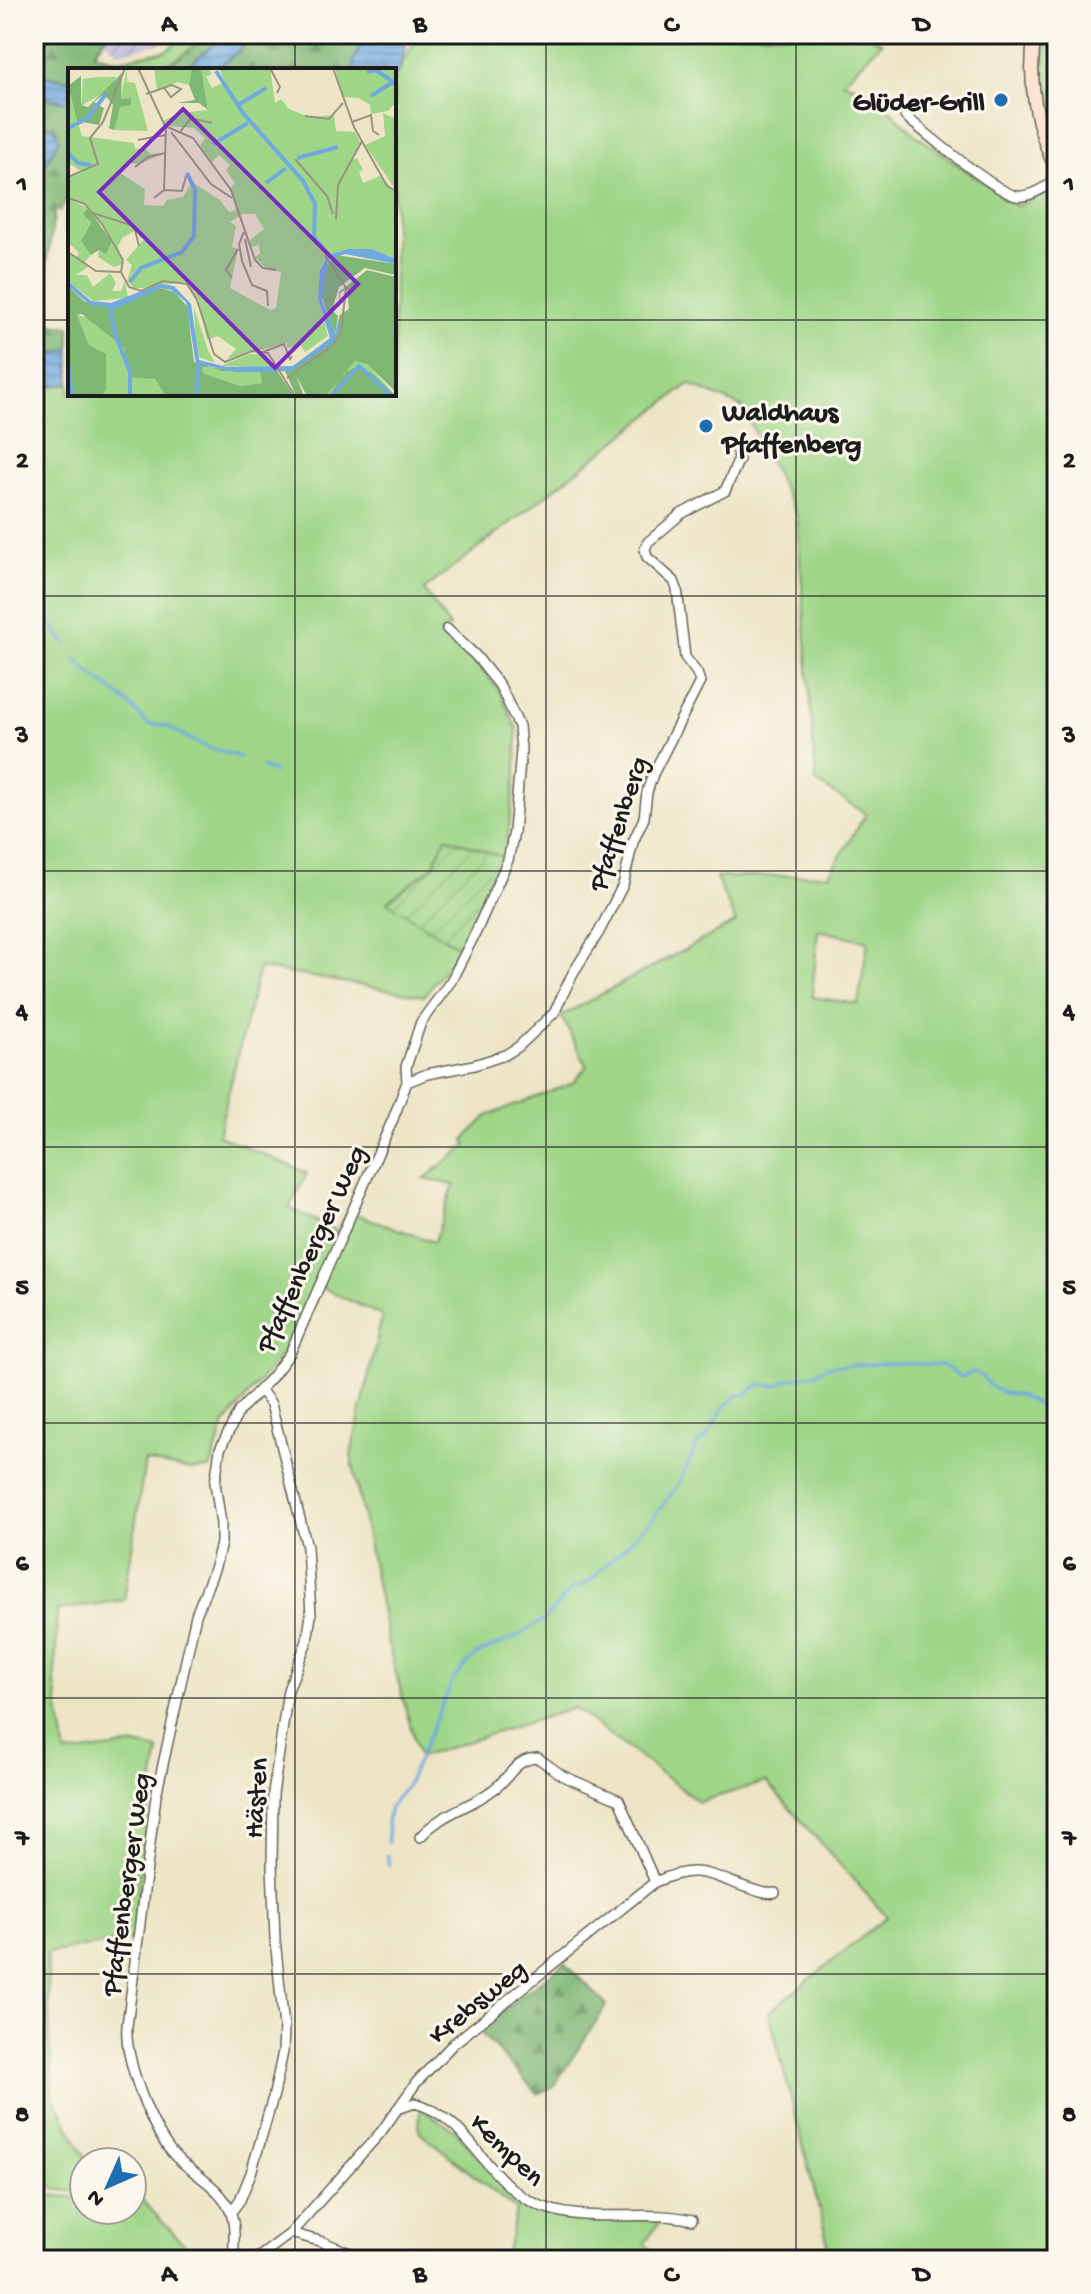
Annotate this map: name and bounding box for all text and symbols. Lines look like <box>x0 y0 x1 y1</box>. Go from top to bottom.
text: A <box>160 11 178 42</box>
text: B <box>412 11 428 42</box>
text: C <box>664 11 681 42</box>
text: D <box>912 11 932 42</box>
inset map <box>68 68 396 396</box>
place label: Glüder-Grill <box>852 88 985 121</box>
marker: Glüder-Grill <box>992 91 1010 109</box>
text: 1 <box>16 171 27 202</box>
text: 1 <box>1063 171 1074 202</box>
place label: Waldhaus Pfaffenberg <box>720 398 862 463</box>
marker: Waldhaus Pfaffenberg <box>697 417 715 435</box>
text: 2 <box>16 447 29 478</box>
text: 2 <box>1063 447 1076 478</box>
text: 3 <box>14 722 29 753</box>
text: 3 <box>1061 722 1076 753</box>
street label: Pfaffenberg <box>583 753 658 897</box>
text: 4 <box>15 998 29 1029</box>
text: 4 <box>1062 998 1076 1029</box>
street label: Pfaffenberger Weg <box>250 1141 376 1360</box>
text: 5 <box>15 1274 29 1305</box>
text: 5 <box>1062 1274 1076 1305</box>
text: 6 <box>15 1550 29 1581</box>
text: 6 <box>1062 1550 1076 1581</box>
street label: Hästen <box>239 1756 278 1840</box>
street label: Pfaffenberger Weg <box>96 1771 160 1999</box>
text: 7 <box>13 1825 30 1856</box>
text: 7 <box>1060 1825 1077 1856</box>
street label: Krebsweg <box>423 1954 535 2053</box>
text: 8 <box>15 2101 29 2132</box>
text: 8 <box>1062 2101 1076 2132</box>
street label: Kempen <box>462 2108 551 2195</box>
north arrow <box>68 2146 148 2226</box>
text: N <box>82 2183 111 2212</box>
text: A <box>160 2261 178 2292</box>
text: B <box>412 2261 428 2292</box>
text: C <box>664 2261 681 2292</box>
text: D <box>912 2261 932 2292</box>

